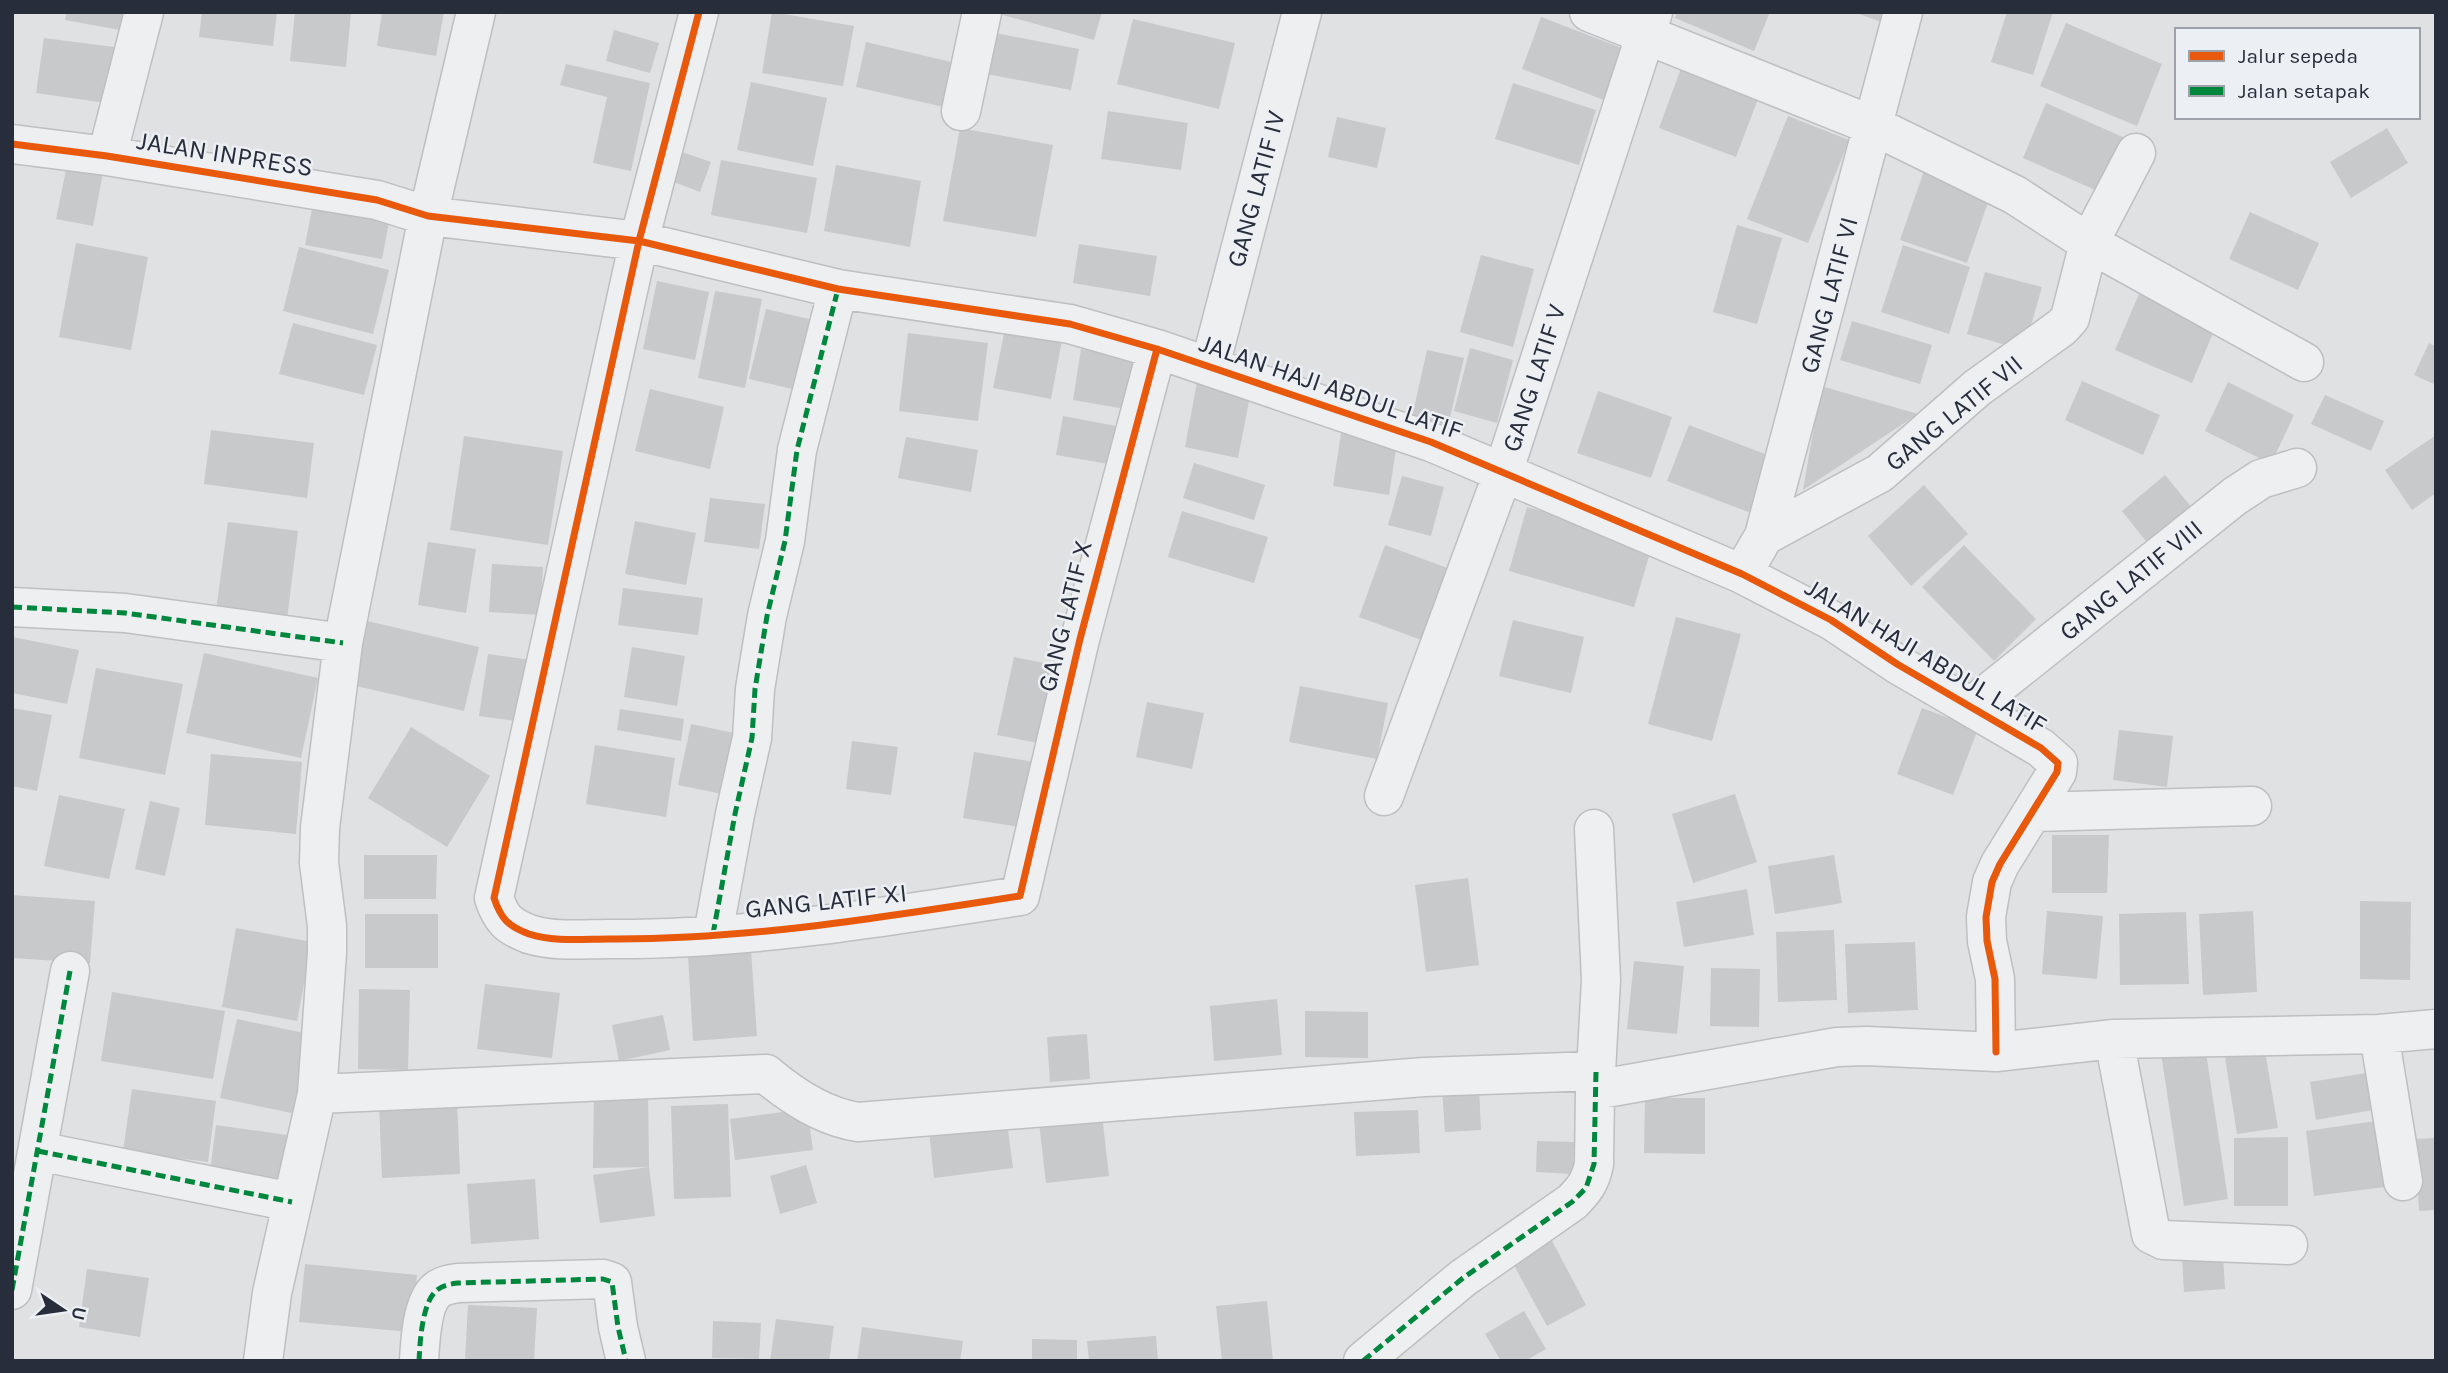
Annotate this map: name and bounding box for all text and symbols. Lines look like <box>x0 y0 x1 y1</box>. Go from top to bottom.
legend <box>2175 28 2420 119</box>
text: Jalur sepeda <box>2238 44 2358 68</box>
text: Jalan setapak <box>2238 79 2370 103</box>
street label: GANG LATIF IV <box>1220 107 1292 270</box>
street label: JALAN INPRESS <box>135 125 315 183</box>
street label: GANG LATIF VI <box>1793 214 1865 376</box>
street label: GANG LATIF V <box>1496 300 1573 456</box>
street label: JALAN HAJI ABDUL LATIF <box>1195 327 1467 447</box>
street label: GANG LATIF VII <box>1879 348 2029 478</box>
street label: GANG LATIF VIII <box>2053 513 2209 647</box>
street label: GANG LATIF X <box>1031 537 1099 695</box>
street label: JALAN HAJI ABDUL LATIF <box>1800 572 2052 740</box>
street label: GANG LATIF XI <box>744 877 908 925</box>
north arrow <box>28 1275 98 1345</box>
text: U <box>66 1305 91 1322</box>

